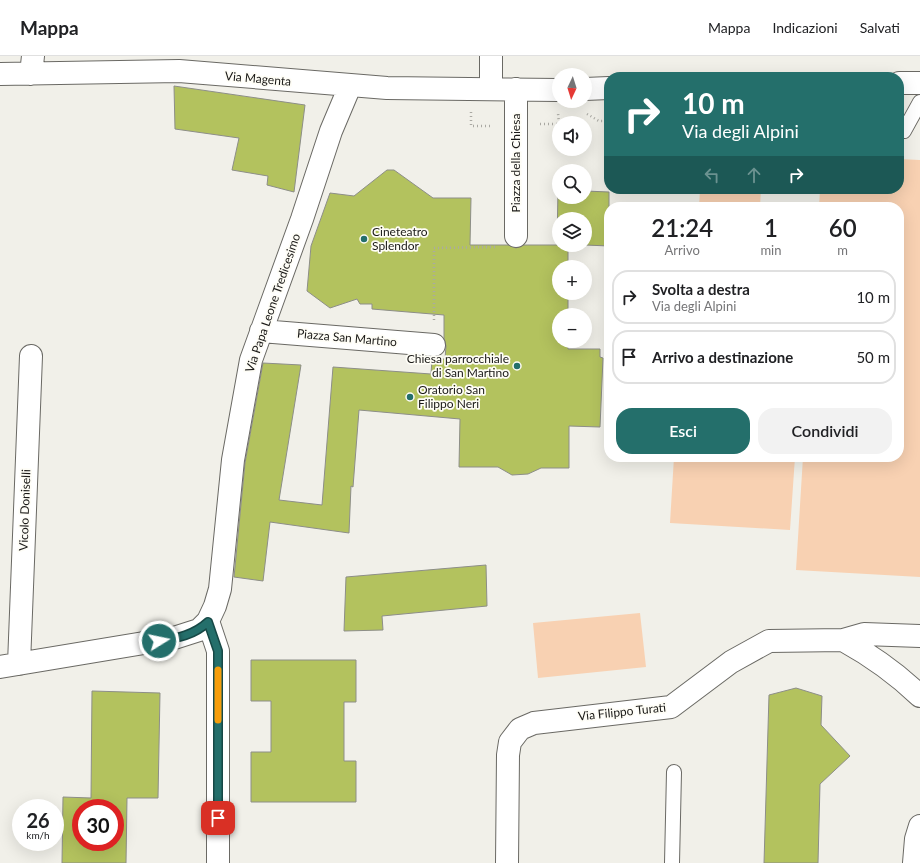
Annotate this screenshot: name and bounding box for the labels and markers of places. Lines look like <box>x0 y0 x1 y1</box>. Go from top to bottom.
place label: Cineteatro Splendor <box>372 224 428 253</box>
marker: Cineteatro Splendor <box>359 234 369 244</box>
place label: Chiesa parrocchiale di San Martino <box>407 351 509 380</box>
marker: Chiesa parrocchiale di San Martino <box>512 361 522 371</box>
place label: Oratorio San Filippo Neri <box>418 382 485 411</box>
marker: Oratorio San Filippo Neri <box>405 392 415 402</box>
pin <box>201 801 235 835</box>

